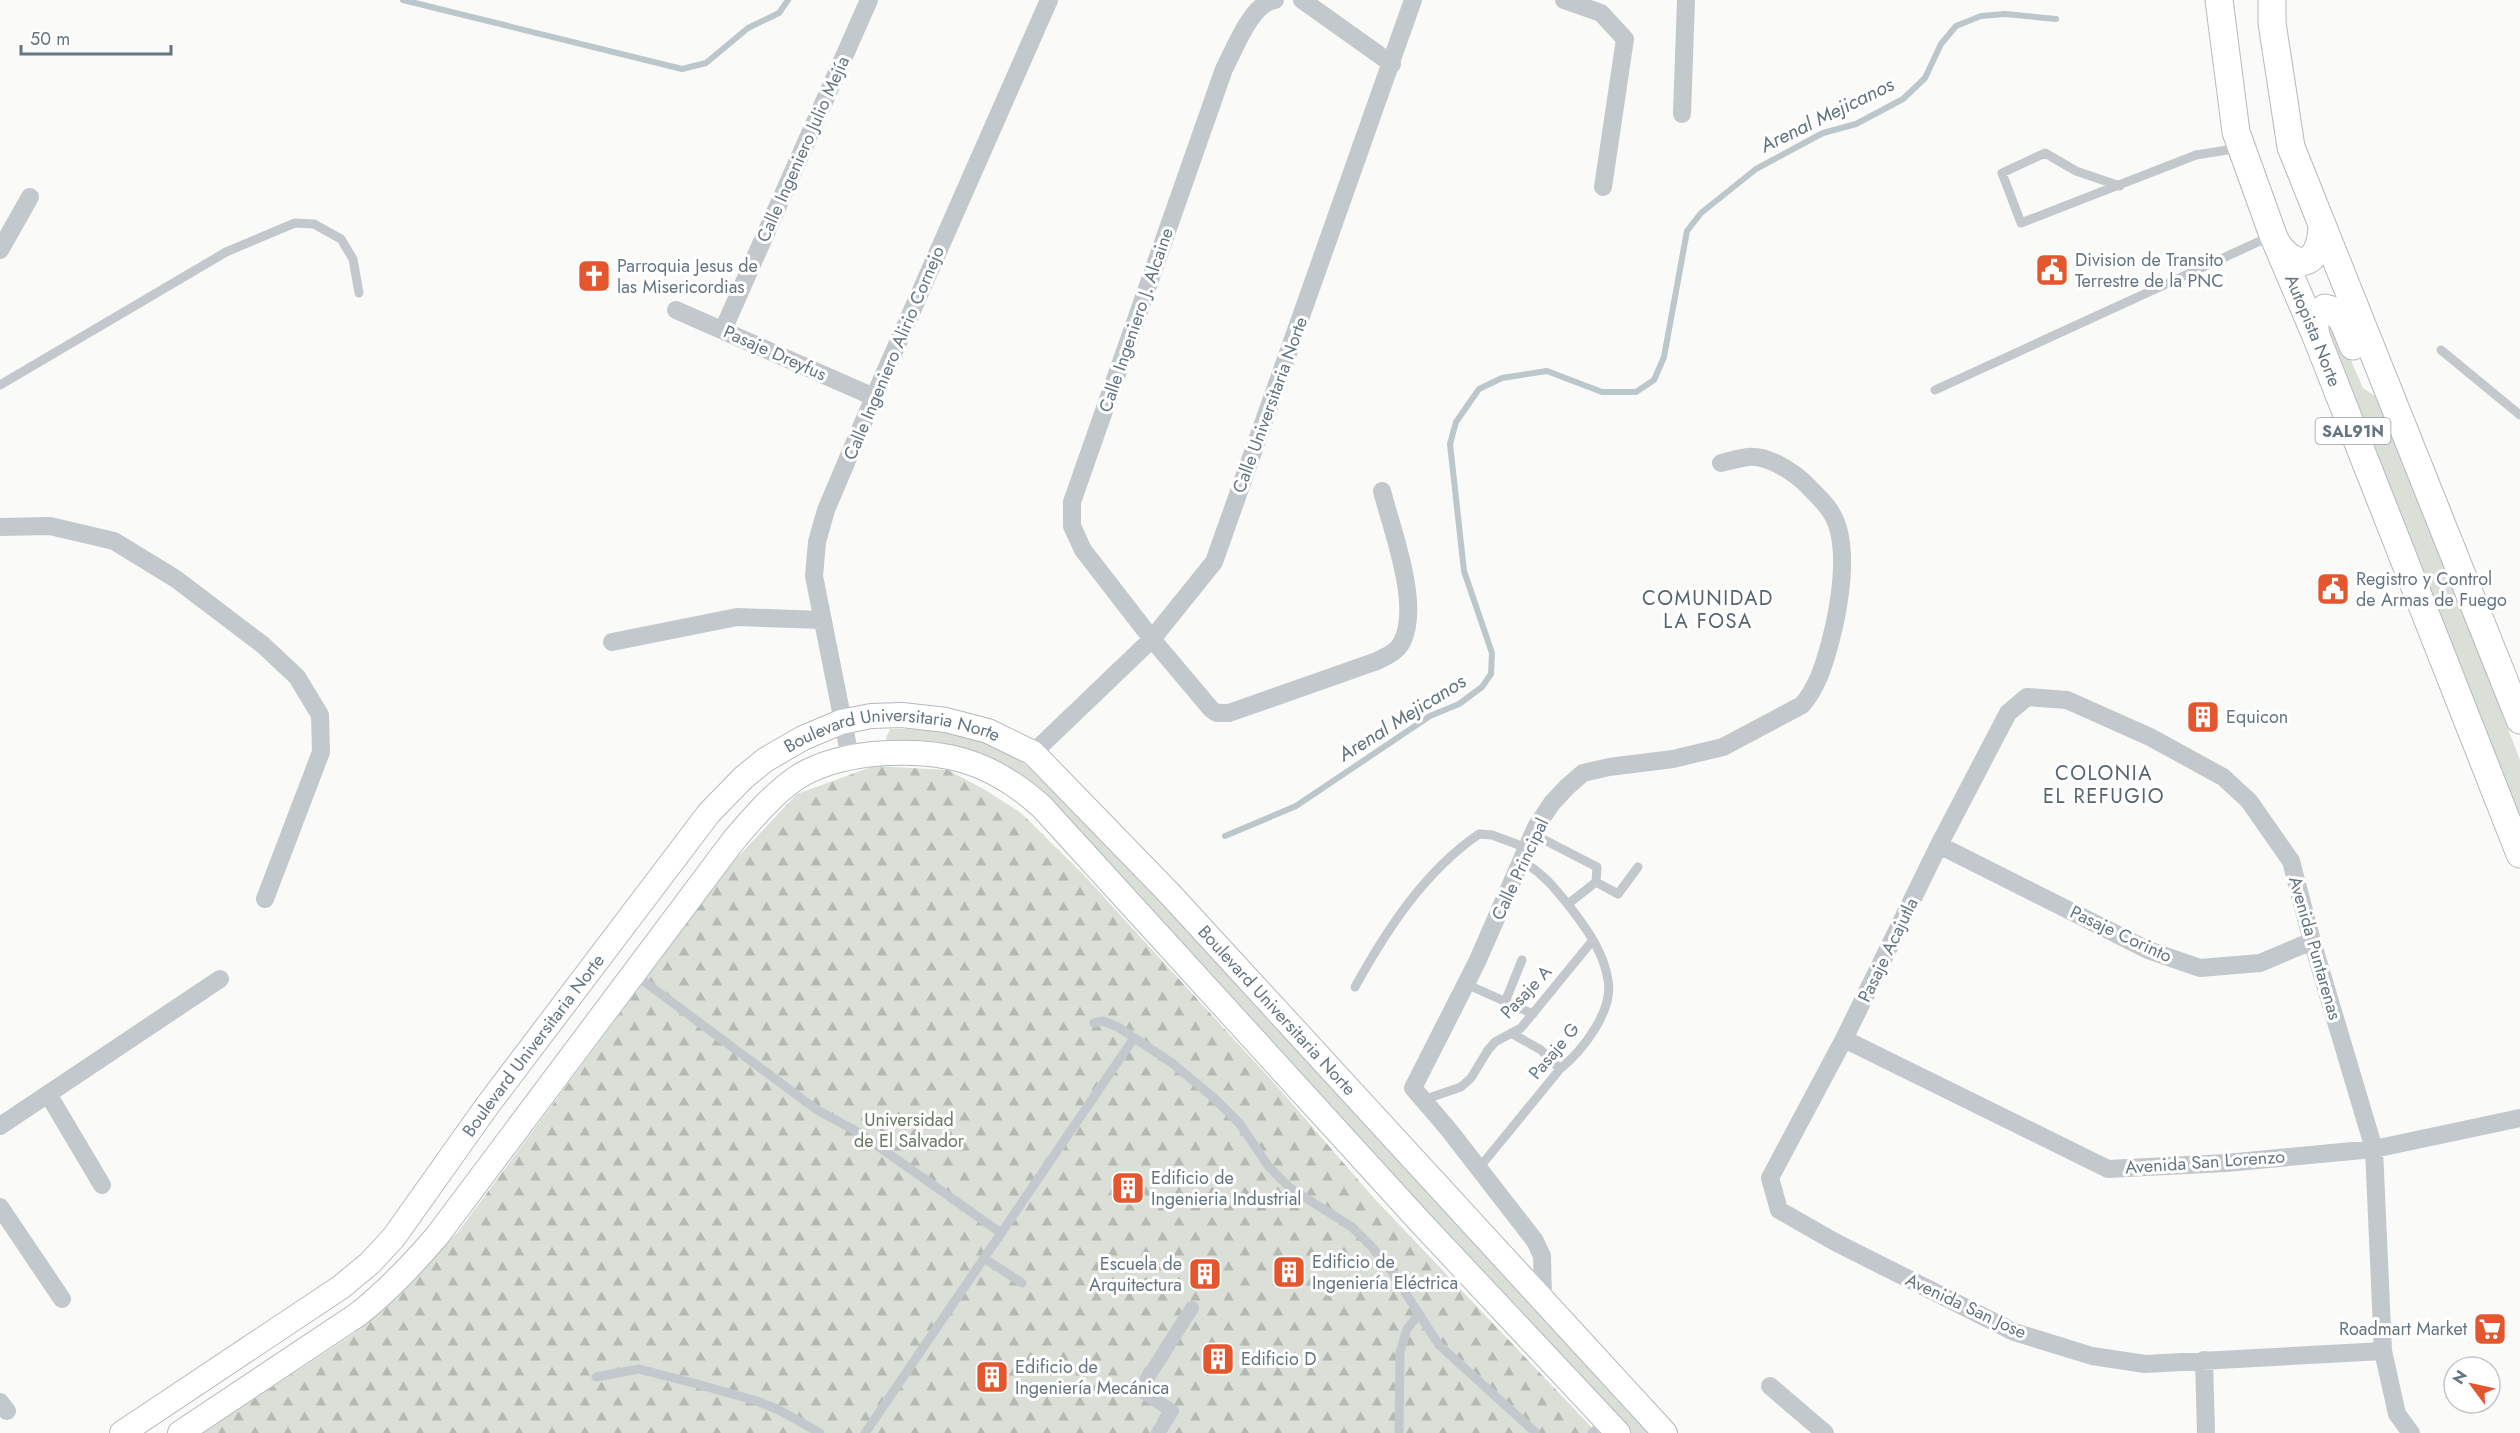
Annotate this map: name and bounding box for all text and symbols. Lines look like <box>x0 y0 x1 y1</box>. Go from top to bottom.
scale bar <box>21 18 171 56</box>
text: 50 m <box>30 26 70 52</box>
street label: Calle Ingeniero Julio Mejía <box>750 52 856 246</box>
water label: Arenal Mejicanos <box>1754 70 1899 160</box>
street label: Calle Ingeniero J. Alcaine <box>1092 224 1180 416</box>
street label: Calle Ingeniero Alirio Cornejo <box>837 242 951 464</box>
place label: Division de Transito Terrestre de la PNC <box>2075 247 2224 294</box>
public building icon: Division de Transito Terrestre de la PNC <box>2034 252 2070 288</box>
place label: Parroquia Jesus de las Misericordias <box>617 253 758 300</box>
church icon: Parroquia Jesus de las Misericordias <box>576 258 612 294</box>
street label: Autopista Norte <box>2278 270 2348 390</box>
street label: Calle Universitaria Norte <box>1226 313 1314 497</box>
street label: Pasaje Dreyfus <box>719 319 831 387</box>
road number: SAL91N <box>2316 418 2390 444</box>
place label: Registro y Control de Armas de Fuego <box>2356 566 2507 613</box>
public building icon: Registro y Control de Armas de Fuego <box>2315 571 2351 607</box>
district label: COMUNIDAD LA FOSA <box>1642 584 1774 636</box>
water label: Arenal Mejicanos <box>1332 667 1472 769</box>
building icon: Equicon <box>2185 699 2221 735</box>
street label: Boulevard Universitaria Norte <box>779 702 1005 759</box>
place label: Equicon <box>2226 704 2288 730</box>
district label: COLONIA EL REFUGIO <box>2043 759 2165 811</box>
street label: Calle Principal <box>1485 814 1555 924</box>
street label: Avenida Puntarenas <box>2282 873 2348 1023</box>
street label: Pasaje Acajutla <box>1851 893 1925 1007</box>
street label: Pasaje Corinto <box>2066 899 2176 969</box>
street label: Boulevard Universitaria Norte <box>1192 920 1362 1101</box>
street label: Boulevard Universitaria Norte <box>456 949 611 1142</box>
street label: Pasaje A <box>1494 959 1558 1025</box>
street label: Pasaje G <box>1523 1017 1586 1085</box>
park label: Universidad de El Salvador <box>854 1107 965 1154</box>
street label: Avenida San Lorenzo <box>2124 1143 2286 1181</box>
place label: Edificio de Ingenieria Industrial <box>1151 1165 1302 1212</box>
building icon: Edificio de Ingenieria Industrial <box>1110 1170 1146 1206</box>
place label: Edificio de Ingeniería Eléctrica <box>1312 1249 1458 1296</box>
place label: Escuela de Arquitectura <box>1089 1251 1182 1298</box>
building icon: Edificio de Ingeniería Eléctrica <box>1271 1254 1307 1290</box>
building icon: Escuela de Arquitectura <box>1187 1256 1223 1292</box>
street label: Avenida San Jose <box>1901 1267 2031 1345</box>
supermarket icon: Roadmart Market <box>2472 1311 2508 1347</box>
place label: Roadmart Market <box>2339 1316 2468 1342</box>
building icon: Edificio D <box>1200 1341 1236 1377</box>
place label: Edificio D <box>1241 1346 1316 1372</box>
place label: Edificio de Ingeniería Mecánica <box>1015 1354 1169 1401</box>
north arrow <box>2442 1355 2502 1415</box>
building icon: Edificio de Ingeniería Mecánica <box>974 1359 1010 1395</box>
text: N <box>2447 1366 2473 1389</box>

